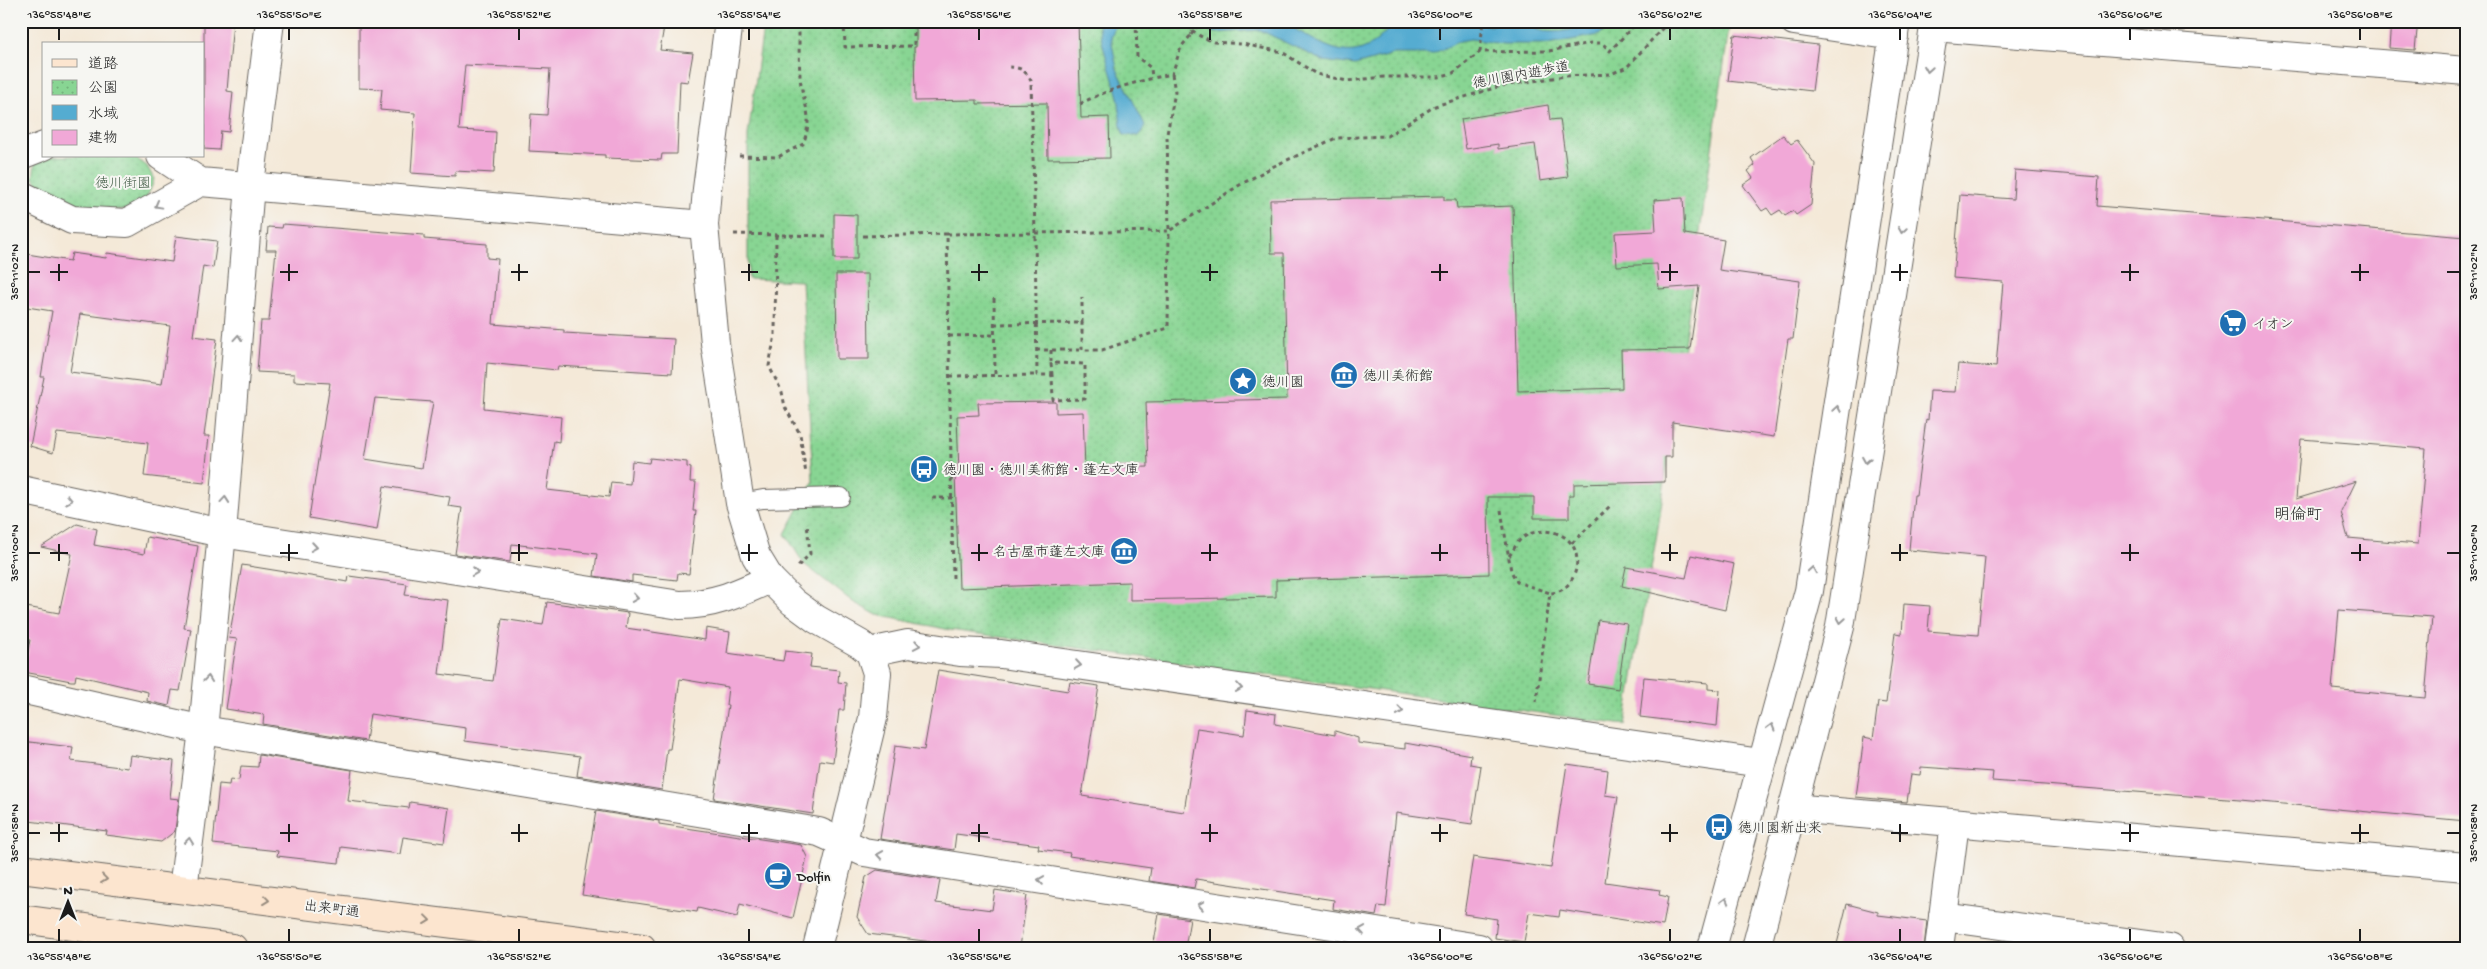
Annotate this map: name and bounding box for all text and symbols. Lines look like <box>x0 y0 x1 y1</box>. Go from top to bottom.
text: 136°55'48"E <box>27 9 91 23</box>
text: 136°55'50"E <box>256 9 321 23</box>
text: 136°55'52"E <box>487 9 551 23</box>
text: 136°55'54"E <box>717 9 781 23</box>
text: 136°55'56"E <box>946 9 1011 23</box>
text: 136°55'58"E <box>1177 9 1242 23</box>
text: 136°56'00"E <box>1407 9 1473 23</box>
text: 136°56'02"E <box>1637 9 1702 23</box>
text: 136°56'04"E <box>1868 9 1932 23</box>
text: 136°56'06"E <box>2097 9 2162 23</box>
text: 136°56'08"E <box>2327 9 2392 23</box>
legend <box>42 42 205 158</box>
text: 道路 <box>88 56 118 74</box>
street label: 徳川園内遊歩道 <box>1472 60 1571 93</box>
one-way arrow <box>1923 65 1933 74</box>
text: 公園 <box>88 80 118 98</box>
text: 水域 <box>88 105 118 124</box>
text: 建物 <box>88 130 118 148</box>
park label: 徳川街園 <box>95 176 151 193</box>
one-way arrow <box>154 199 163 209</box>
one-way arrow <box>1898 226 1908 234</box>
text: 35°11'02"N <box>9 244 23 301</box>
text: 35°11'02"N <box>2468 244 2482 301</box>
supermarket icon: イオン <box>2218 308 2248 338</box>
place label: イオン <box>2252 317 2293 334</box>
one-way arrow <box>232 334 243 342</box>
museum icon: 徳川美術館 <box>1329 360 1359 390</box>
place icon: 徳川園 <box>1228 366 1258 396</box>
place label: 徳川美術館 <box>1363 369 1433 386</box>
place label: 徳川園 <box>1262 375 1304 392</box>
one-way arrow <box>1831 405 1841 413</box>
bus stop icon: 徳川園・徳川美術館・蓬左文庫 <box>909 454 939 484</box>
one-way arrow <box>1862 455 1872 464</box>
place label: 徳川園・徳川美術館・蓬左文庫 <box>943 463 1139 480</box>
one-way arrow <box>65 494 73 505</box>
one-way arrow <box>219 496 230 504</box>
district label: 明倫町 <box>2274 506 2322 526</box>
text: 35°11'00"N <box>9 524 23 583</box>
text: 35°11'00"N <box>2468 524 2482 583</box>
museum icon: 名古屋市蓬左文庫 <box>1109 536 1139 566</box>
one-way arrow <box>310 542 319 552</box>
place label: 名古屋市蓬左文庫 <box>993 545 1105 562</box>
one-way arrow <box>1806 565 1817 573</box>
one-way arrow <box>471 567 479 577</box>
one-way arrow <box>631 592 640 602</box>
one-way arrow <box>1836 616 1846 624</box>
one-way arrow <box>913 640 922 650</box>
one-way arrow <box>1074 659 1083 669</box>
one-way arrow <box>202 675 213 683</box>
one-way arrow <box>1235 682 1244 692</box>
one-way arrow <box>1396 705 1404 715</box>
one-way arrow <box>1765 722 1776 731</box>
text: 35°10'58"N <box>9 804 23 863</box>
text: 35°10'58"N <box>2468 804 2482 863</box>
bus stop icon: 徳川園新出来 <box>1704 812 1734 842</box>
place label: 徳川園新出来 <box>1738 821 1822 838</box>
one-way arrow <box>183 837 194 845</box>
one-way arrow <box>876 850 884 861</box>
cafe icon: Dolfin <box>763 861 793 891</box>
place label: Dolfin <box>796 870 831 887</box>
one-way arrow <box>101 873 109 884</box>
one-way arrow <box>1036 875 1045 885</box>
north arrow <box>42 876 92 926</box>
text: N <box>63 883 73 900</box>
one-way arrow <box>262 894 270 905</box>
one-way arrow <box>1719 897 1729 905</box>
street label: 出来町通 <box>303 899 361 922</box>
one-way arrow <box>1197 900 1205 910</box>
one-way arrow <box>423 914 431 925</box>
one-way arrow <box>1357 925 1366 935</box>
text: 136°55'48"E <box>27 951 91 965</box>
text: 136°55'50"E <box>256 951 321 965</box>
text: 136°55'52"E <box>487 951 551 965</box>
text: 136°55'54"E <box>717 951 781 965</box>
text: 136°55'56"E <box>946 951 1011 965</box>
text: 136°55'58"E <box>1177 951 1242 965</box>
text: 136°56'00"E <box>1407 951 1473 965</box>
text: 136°56'02"E <box>1637 951 1702 965</box>
text: 136°56'04"E <box>1868 951 1932 965</box>
text: 136°56'06"E <box>2097 951 2162 965</box>
text: 136°56'08"E <box>2327 951 2392 965</box>

